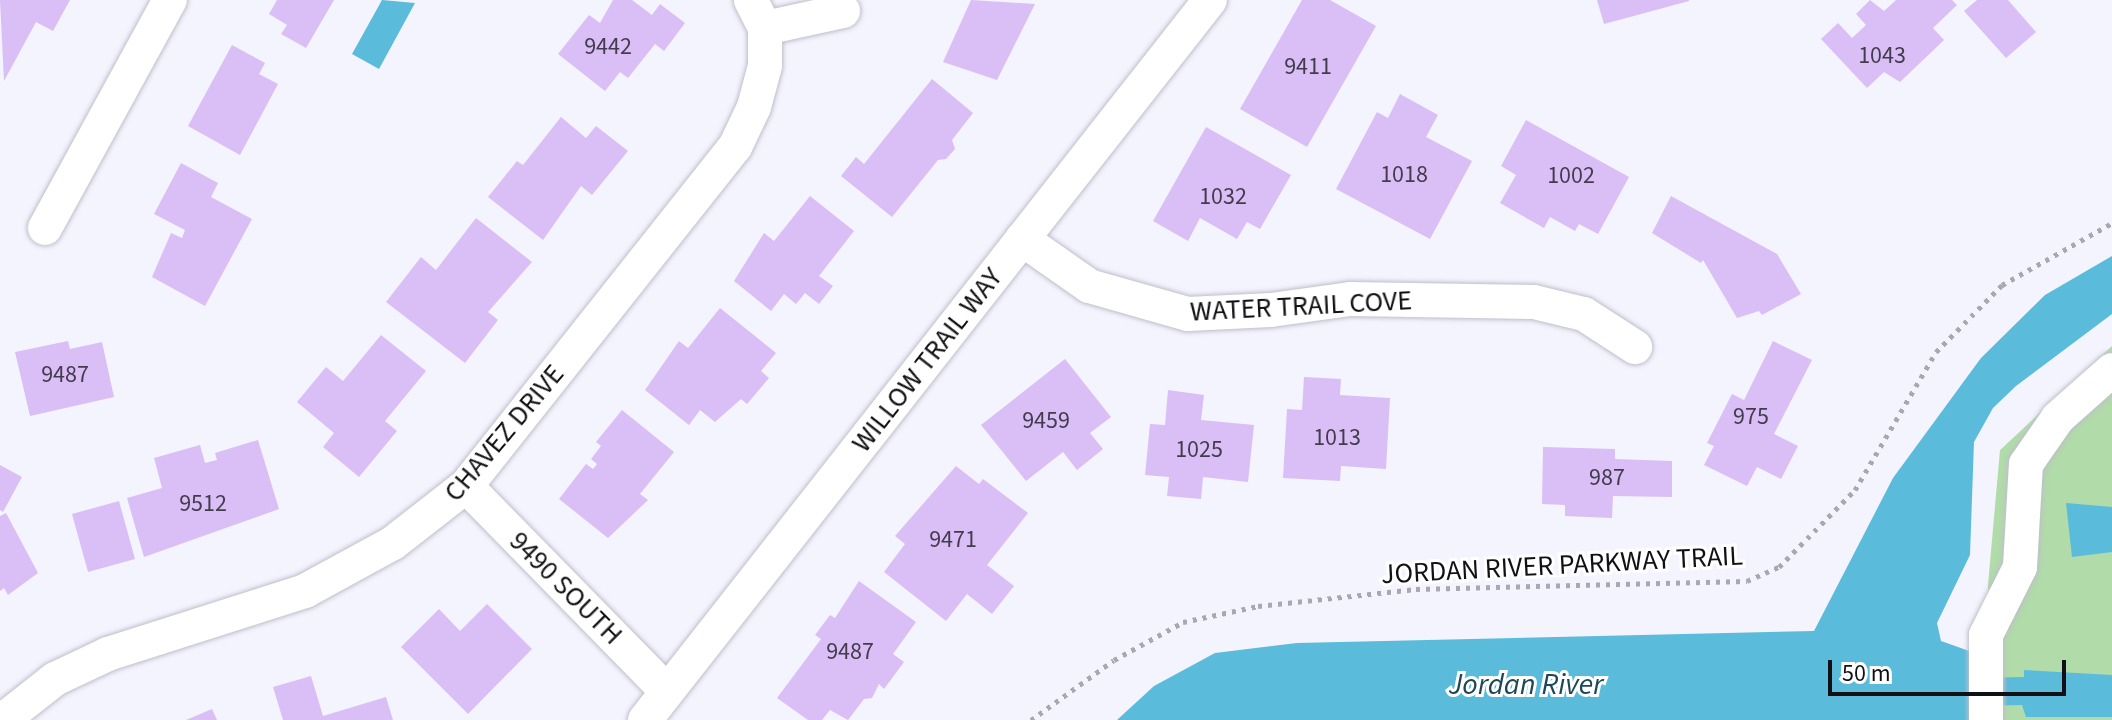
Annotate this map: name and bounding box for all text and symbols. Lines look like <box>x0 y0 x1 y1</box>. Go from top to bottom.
house number: 9442 <box>584 33 632 61</box>
house number: 1043 <box>1858 42 1906 70</box>
house number: 9411 <box>1284 53 1332 81</box>
house number: 1018 <box>1380 161 1428 189</box>
house number: 1002 <box>1547 162 1595 190</box>
house number: 1032 <box>1199 183 1247 211</box>
street label: WILLOW TRAIL WAY <box>845 261 1009 459</box>
street label: WATER TRAIL COVE <box>1189 283 1413 329</box>
street label: CHAVEZ DRIVE <box>437 358 571 508</box>
house number: 9487 <box>41 361 89 389</box>
house number: 975 <box>1733 403 1769 431</box>
house number: 9459 <box>1022 407 1070 435</box>
house number: 1013 <box>1313 424 1361 452</box>
house number: 1025 <box>1175 436 1223 464</box>
house number: 987 <box>1589 464 1625 492</box>
house number: 9512 <box>179 490 227 518</box>
street label: 9490 SOUTH <box>502 524 630 652</box>
house number: 9471 <box>929 526 977 554</box>
street label: JORDAN RIVER PARKWAY TRAIL <box>1380 539 1744 591</box>
house number: 9487 <box>826 638 874 666</box>
scale bar <box>1832 644 2070 694</box>
text: 50 m <box>1842 656 1891 691</box>
water label: Jordan River <box>1449 667 1603 703</box>

